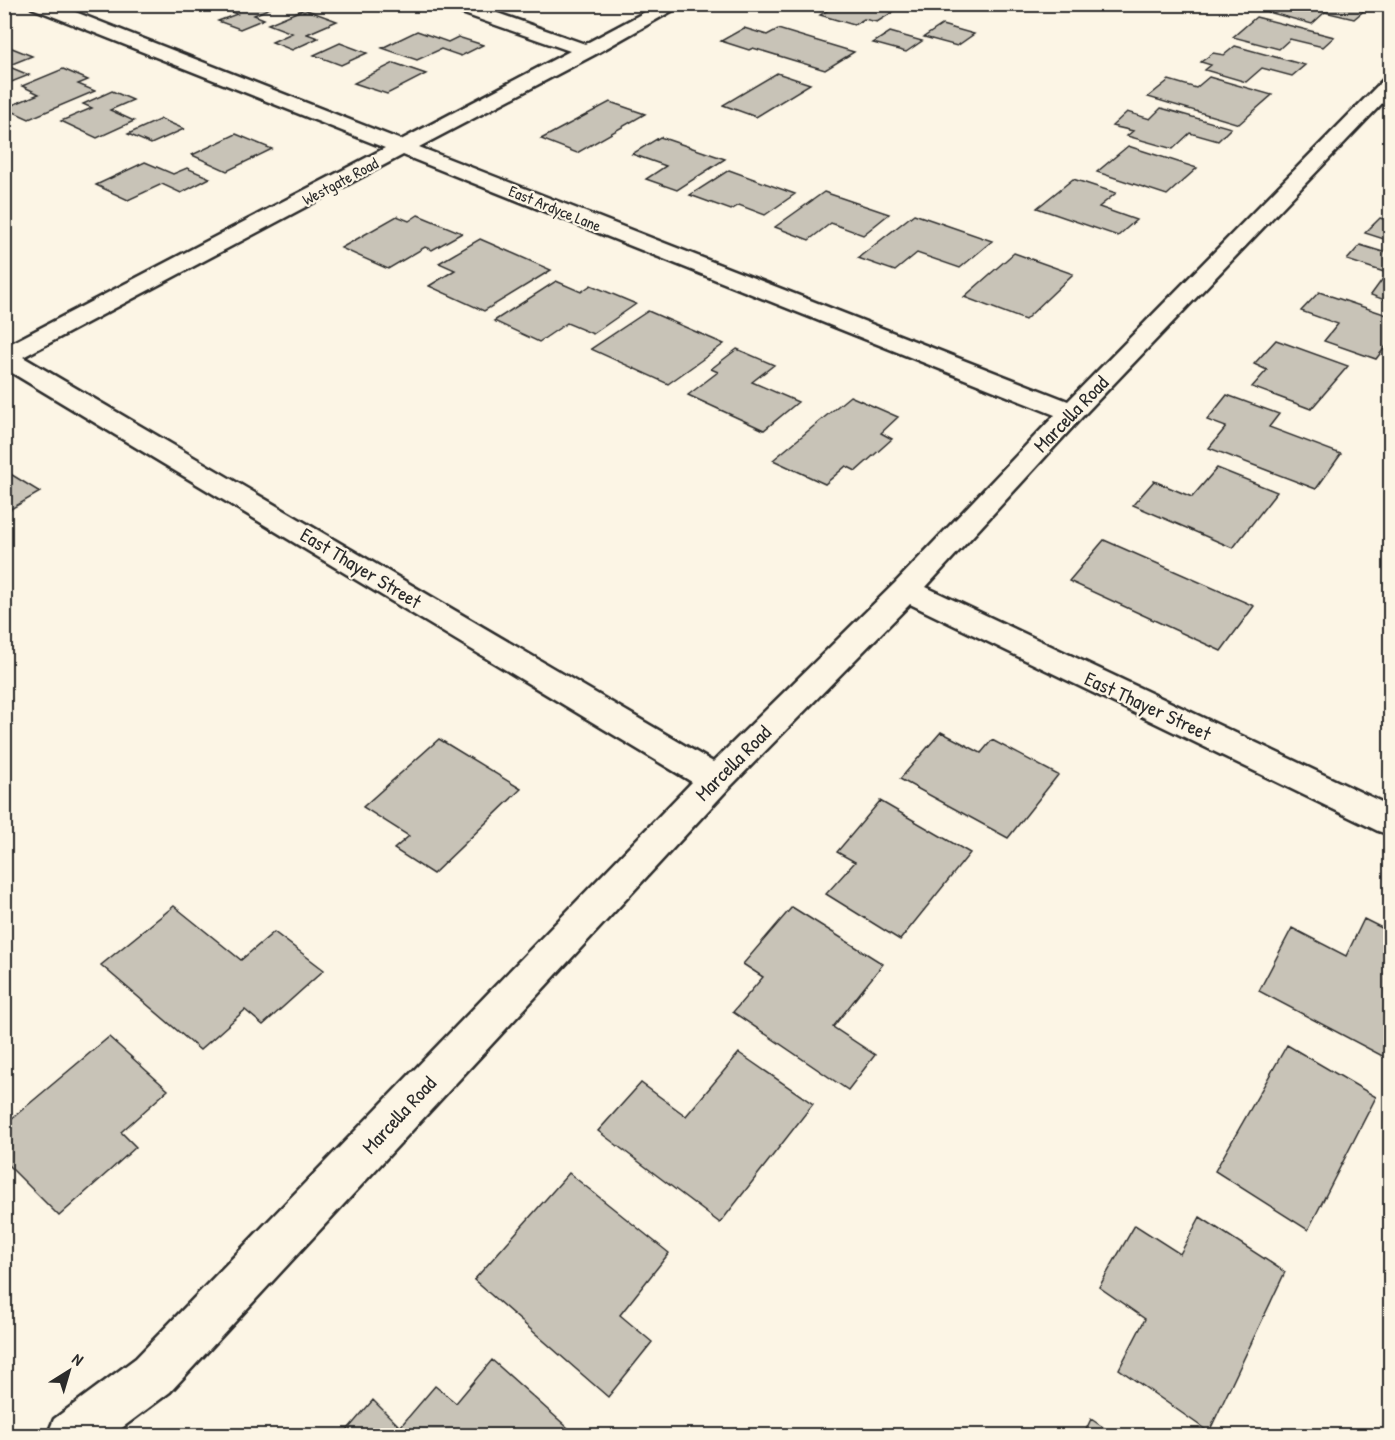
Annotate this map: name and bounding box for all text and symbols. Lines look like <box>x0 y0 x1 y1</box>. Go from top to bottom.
street label: Westgate Road <box>298 152 382 210</box>
street label: East Ardyce Lane <box>506 179 605 237</box>
street label: Marcella Road <box>1027 369 1114 458</box>
street label: East Thayer Street <box>296 521 428 615</box>
street label: East Thayer Street <box>1081 664 1217 747</box>
street label: Marcella Road <box>689 719 777 806</box>
street label: Marcella Road <box>356 1070 442 1159</box>
north arrow <box>39 1341 99 1401</box>
text: N <box>68 1348 88 1371</box>

